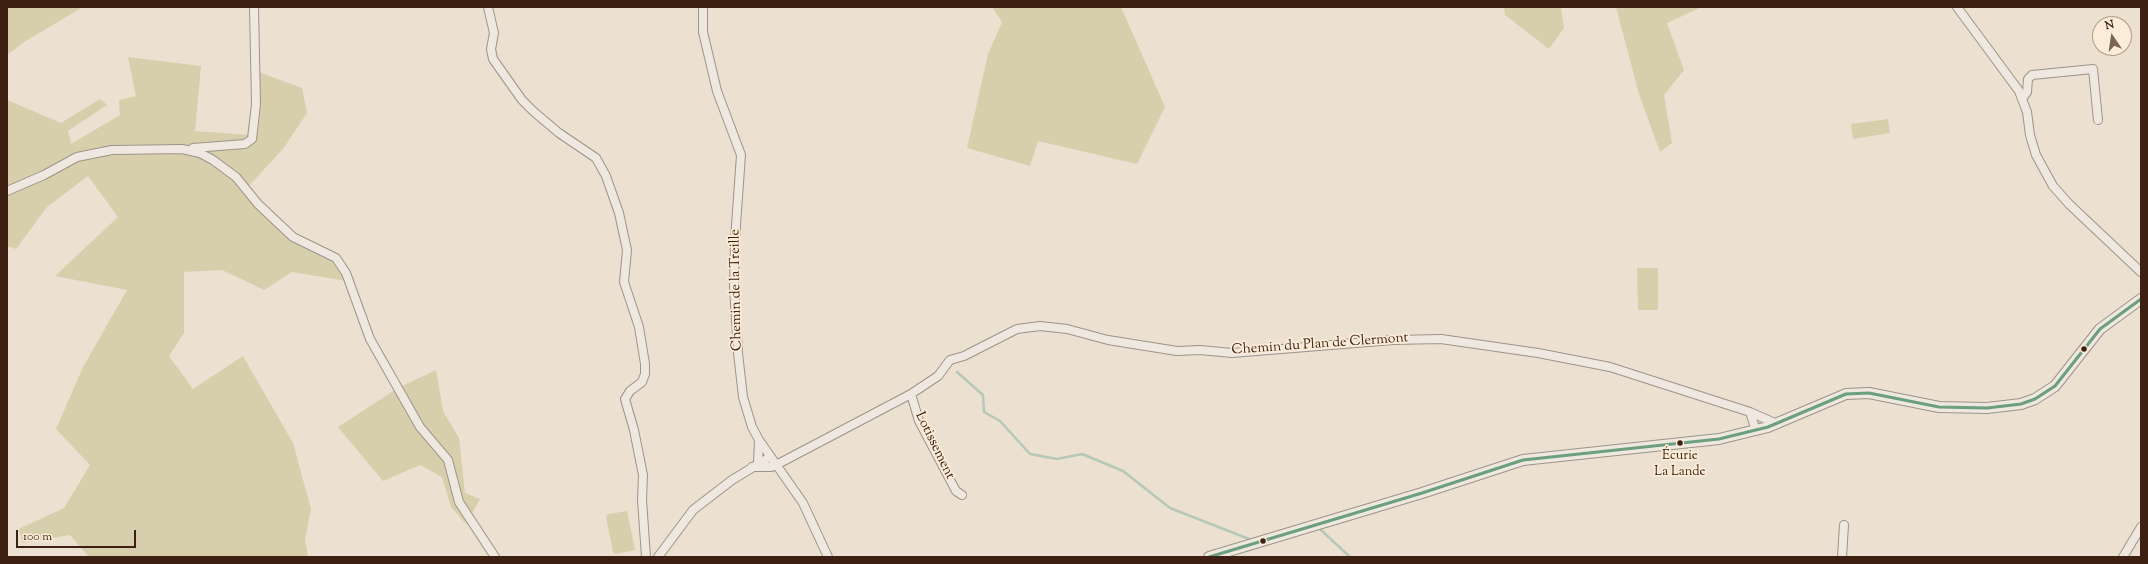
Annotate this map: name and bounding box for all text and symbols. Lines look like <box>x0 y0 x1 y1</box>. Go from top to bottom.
north arrow <box>2092 16 2132 56</box>
text: N <box>2103 16 2116 34</box>
street label: Chemin de la Treille <box>728 229 746 351</box>
street label: Chemin du Plan de Clermont <box>1231 330 1409 360</box>
unlabelled marker <box>2079 344 2089 354</box>
street label: Lotissement <box>910 409 958 483</box>
marker: Écurie La Lande <box>1675 438 1685 448</box>
place label: Écurie La Lande <box>1654 449 1706 480</box>
scale bar <box>18 522 138 548</box>
text: 100 m <box>23 528 52 546</box>
unlabelled marker <box>1258 536 1268 546</box>

